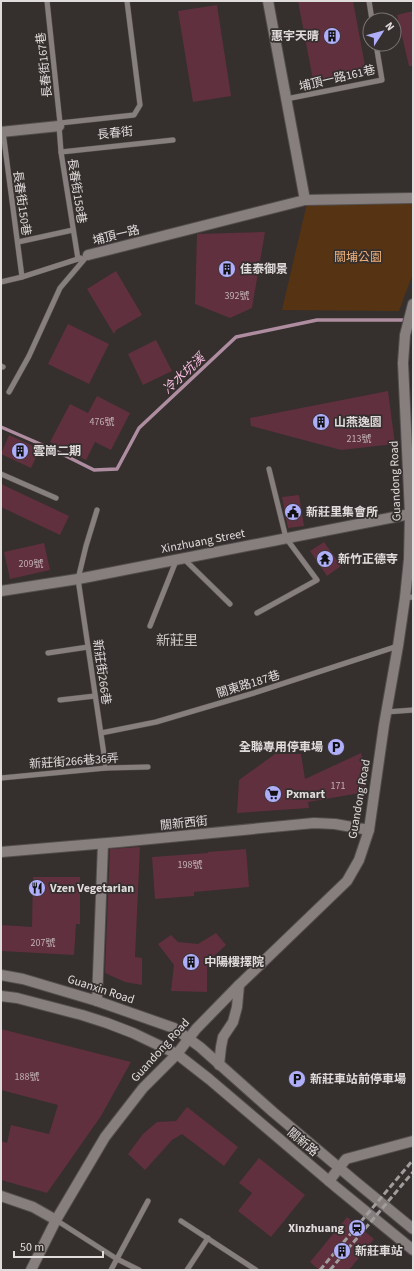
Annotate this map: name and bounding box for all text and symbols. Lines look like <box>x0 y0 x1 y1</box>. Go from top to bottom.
north arrow <box>362 12 402 52</box>
text: N <box>381 19 398 34</box>
building icon: 惠宇天晴 <box>322 26 342 46</box>
place label: 惠宇天晴 <box>271 28 319 45</box>
street label: 長春街167巷 <box>33 31 56 99</box>
street label: 埔頂一路161巷 <box>297 61 377 96</box>
street label: 長春街 <box>96 123 134 144</box>
street label: 長春街158巷 <box>63 157 90 225</box>
street label: 長春街150巷 <box>9 169 35 237</box>
street label: 埔頂一路 <box>91 221 141 250</box>
park label: 關埔公園 <box>334 249 382 266</box>
building icon: 佳泰御景 <box>217 259 237 279</box>
place label: 佳泰御景 <box>240 261 288 278</box>
house number: 392號 <box>225 289 249 303</box>
water label: 冷水坑溪 <box>159 348 210 398</box>
building icon: 山燕逸園 <box>311 412 331 432</box>
place label: 山燕逸園 <box>334 414 382 431</box>
house number: 476號 <box>90 415 114 429</box>
house number: 213號 <box>347 432 371 446</box>
street label: Guandong Road <box>386 440 405 521</box>
building icon: 雲崗二期 <box>10 441 30 461</box>
place label: 雲崗二期 <box>33 443 81 460</box>
public building icon: 新莊里集會所 <box>283 502 303 522</box>
place label: 新莊里集會所 <box>306 504 378 521</box>
street label: Xinzhuang Street <box>160 525 246 558</box>
temple icon: 新竹正德寺 <box>315 549 335 569</box>
place label: 新竹正德寺 <box>338 551 398 568</box>
house number: 209號 <box>19 557 43 571</box>
district label: 新莊里 <box>156 631 198 651</box>
street label: 新莊街266巷 <box>89 638 115 706</box>
street label: 關東路187巷 <box>214 667 282 702</box>
parking icon: 全聯專用停車場 <box>326 737 346 757</box>
place label: 全聯專用停車場 <box>239 739 323 756</box>
street label: 新莊街266巷36弄 <box>29 750 119 773</box>
street label: Guandong Road <box>344 758 375 840</box>
house number: 171 <box>331 779 345 793</box>
supermarket icon: Pxmart <box>263 784 283 804</box>
place label: Pxmart <box>286 786 325 803</box>
street label: 關新西街 <box>159 813 209 834</box>
house number: 198號 <box>178 858 202 872</box>
restaurant icon: Vzen Vegetarian <box>27 878 47 898</box>
place label: Vzen Vegetarian <box>49 880 134 897</box>
house number: 207號 <box>31 936 55 950</box>
building icon: 中陽樓擇院 <box>181 952 201 972</box>
place label: 中陽樓擇院 <box>204 954 264 971</box>
street label: Guanxin Road <box>65 971 137 1008</box>
street label: Guandong Road <box>127 1015 194 1086</box>
parking icon: 新莊車站前停車場 <box>287 1069 307 1089</box>
house number: 188號 <box>15 1070 39 1084</box>
place label: 新莊車站前停車場 <box>310 1071 406 1088</box>
street label: 關新路 <box>283 1124 322 1160</box>
station icon: Xinzhuang <box>347 1218 367 1238</box>
place label: Xinzhuang <box>288 1220 345 1237</box>
scale bar <box>14 1233 103 1259</box>
text: 50 m <box>20 1239 44 1256</box>
building icon: 新莊車站 <box>332 1241 352 1261</box>
place label: 新莊車站 <box>355 1243 403 1260</box>

